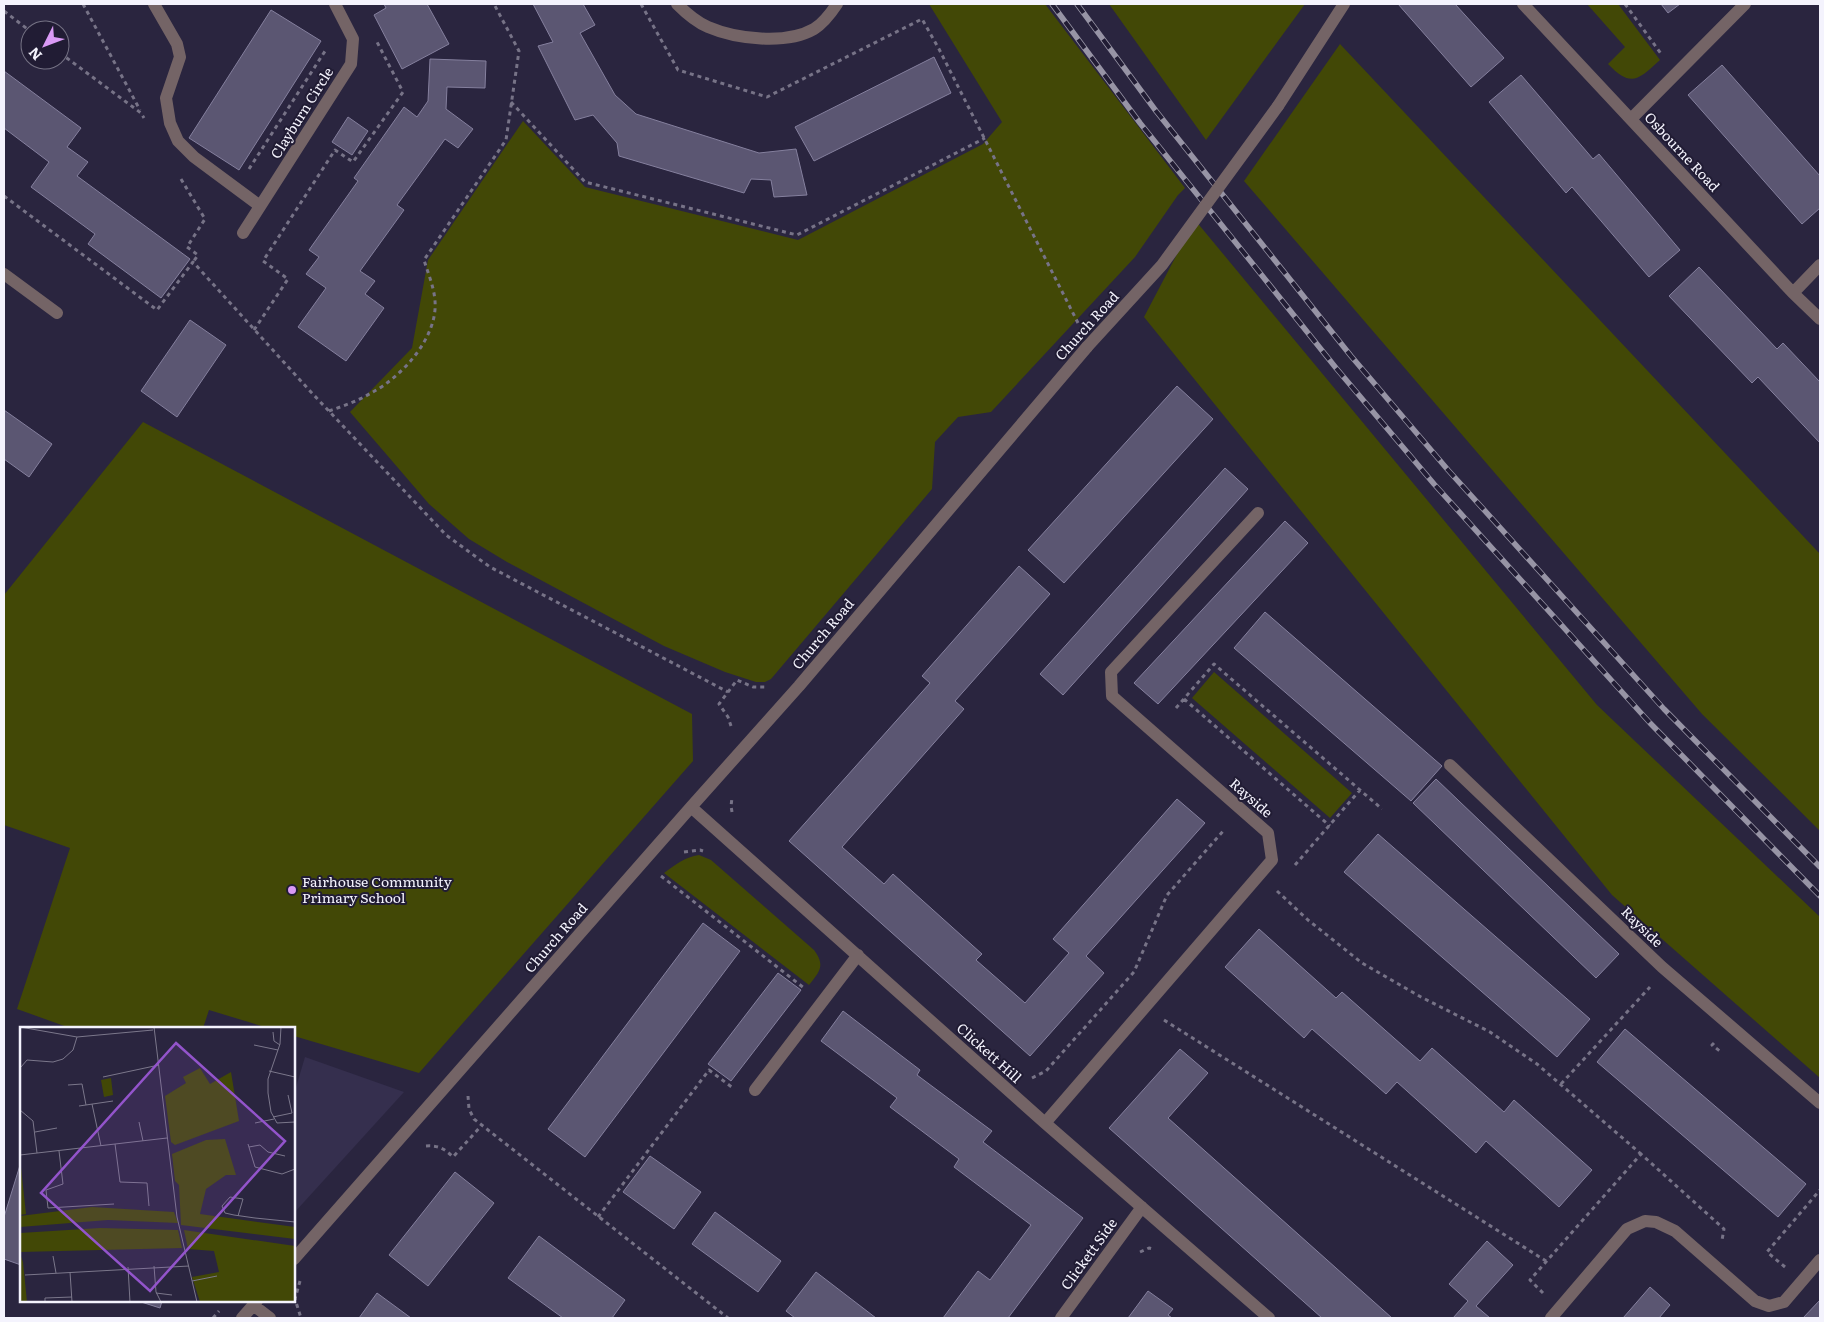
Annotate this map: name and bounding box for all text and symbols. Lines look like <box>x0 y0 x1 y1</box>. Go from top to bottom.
north arrow <box>20 20 70 70</box>
text: N <box>23 43 46 65</box>
street label: Clayburn Circle <box>265 63 337 162</box>
street label: Osbourne Road <box>1641 107 1725 196</box>
street label: Church Road <box>1050 286 1123 364</box>
street label: Church Road <box>787 593 858 673</box>
street label: Rayside <box>1226 773 1278 822</box>
place label: Fairhouse Community Primary School <box>302 871 453 907</box>
marker: Fairhouse Community Primary School <box>286 884 298 896</box>
street label: Church Road <box>519 898 592 977</box>
street label: Rayside <box>1617 901 1668 951</box>
street label: Clickett Hill <box>953 1018 1027 1087</box>
inset map <box>20 1027 295 1302</box>
street label: Clickett Side <box>1055 1213 1121 1293</box>

